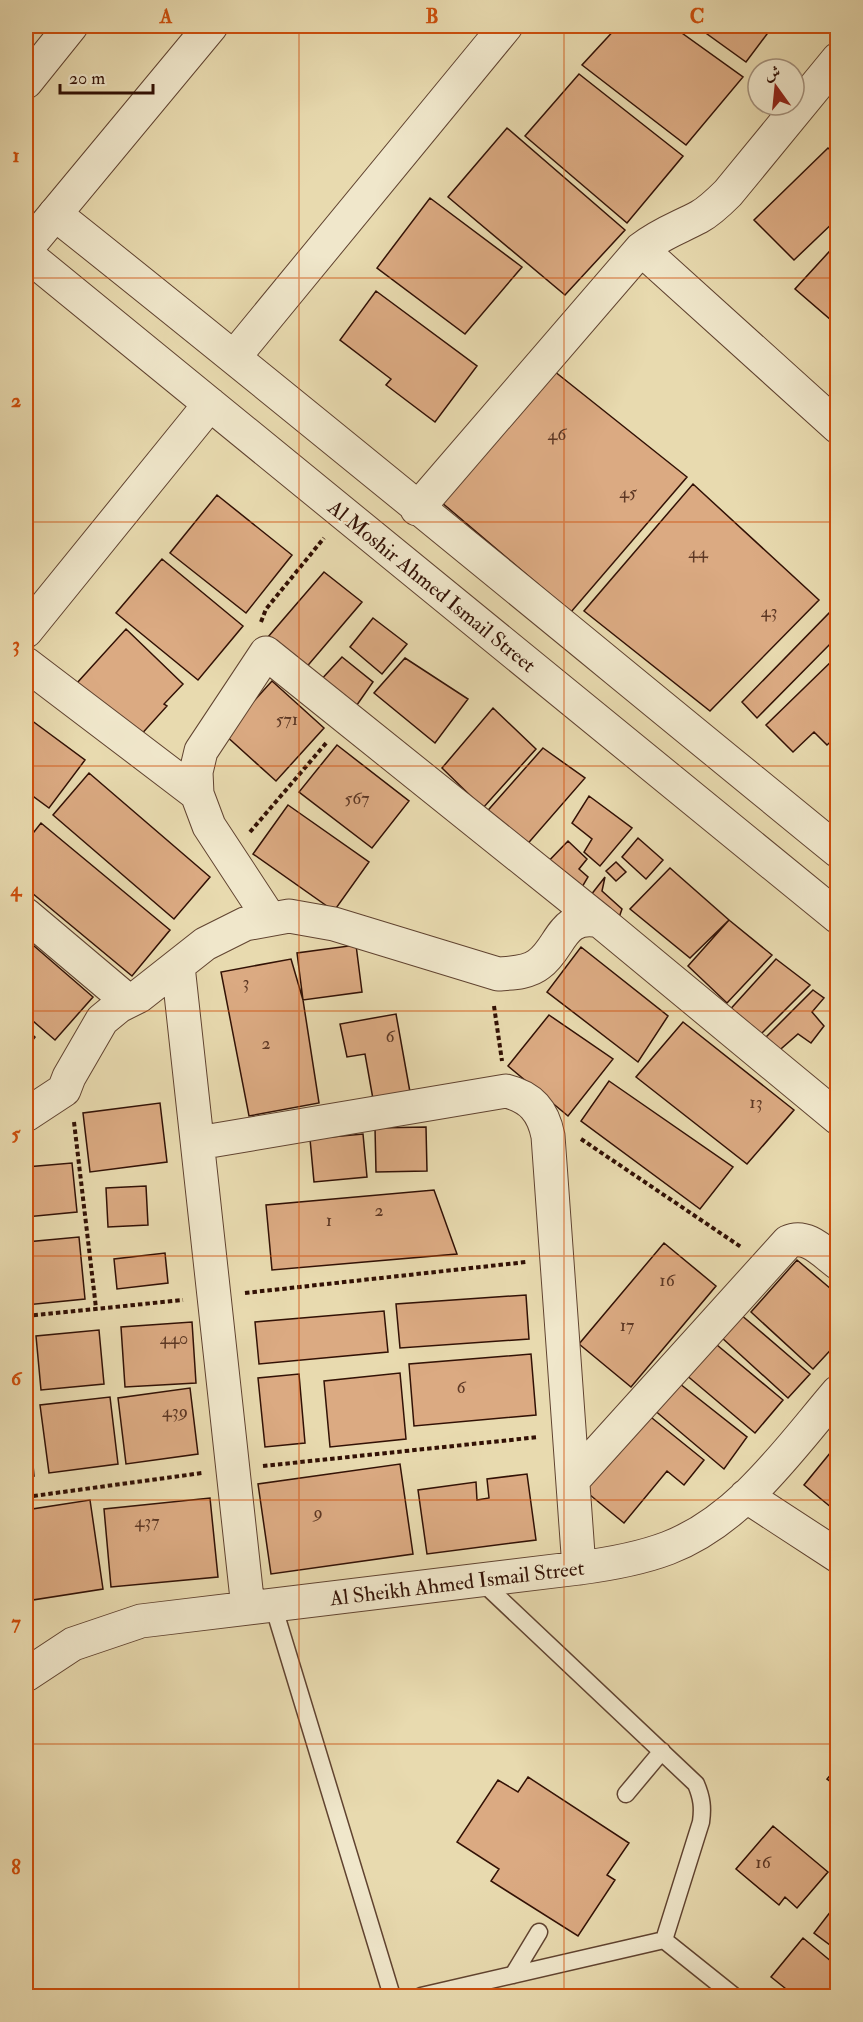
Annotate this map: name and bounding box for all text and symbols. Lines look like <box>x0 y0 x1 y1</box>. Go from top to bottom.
text: A <box>159 4 173 29</box>
text: B <box>425 4 439 29</box>
text: C <box>690 4 704 29</box>
scale bar <box>60 57 153 95</box>
north arrow <box>746 57 806 117</box>
text: ش <box>762 62 783 85</box>
text: 20 m <box>69 67 105 90</box>
text: 1 <box>12 143 20 168</box>
text: 2 <box>11 388 21 413</box>
house number: 46 <box>548 423 567 446</box>
house number: 45 <box>619 481 637 504</box>
street label: Al Moshir Ahmed Ismail Street <box>321 493 541 679</box>
house number: 44 <box>688 541 709 564</box>
house number: 43 <box>761 600 777 623</box>
text: 3 <box>12 632 20 657</box>
house number: 571 <box>276 708 298 731</box>
house number: 567 <box>344 787 370 810</box>
text: 4 <box>10 877 23 902</box>
house number: 3 <box>243 971 249 994</box>
house number: 6 <box>385 1025 395 1048</box>
house number: 2 <box>261 1032 271 1055</box>
house number: 13 <box>749 1091 763 1114</box>
text: 5 <box>12 1121 22 1146</box>
house number: 2 <box>374 1199 384 1222</box>
house number: 1 <box>326 1209 332 1232</box>
house number: 16 <box>659 1269 676 1292</box>
house number: 17 <box>620 1314 634 1337</box>
house number: 440 <box>160 1327 188 1350</box>
text: 6 <box>11 1366 23 1391</box>
house number: 6 <box>456 1376 466 1399</box>
house number: 439 <box>162 1400 188 1423</box>
house number: 9 <box>311 1501 323 1524</box>
house number: 437 <box>135 1510 159 1533</box>
street label: Al Sheikh Ahmed Ismail Street <box>327 1554 586 1613</box>
text: 7 <box>11 1610 21 1635</box>
house number: 16 <box>755 1851 772 1874</box>
text: 8 <box>11 1855 21 1880</box>

